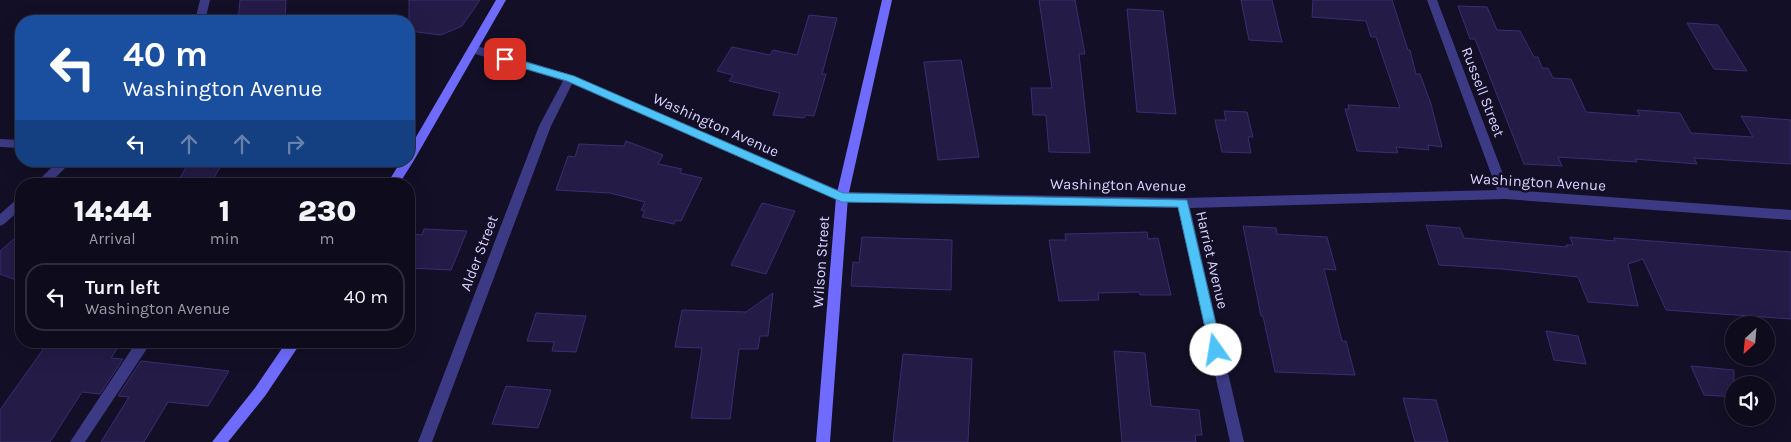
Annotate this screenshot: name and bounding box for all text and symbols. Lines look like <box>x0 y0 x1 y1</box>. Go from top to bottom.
text: 40 m <box>123 34 208 75</box>
icon: left <box>40 35 105 100</box>
pin <box>484 38 526 80</box>
street label: Russell Street <box>1458 44 1509 140</box>
icon: arrive <box>491 45 519 73</box>
text: Washington Avenue <box>123 76 322 102</box>
street label: Washington Avenue <box>650 89 782 161</box>
icon: left <box>122 130 150 158</box>
icon: ahead <box>175 130 203 158</box>
icon: ahead <box>228 130 256 158</box>
icon: right <box>281 130 309 158</box>
street label: Washington Avenue <box>1470 169 1606 195</box>
street label: Washington Avenue <box>1050 175 1186 195</box>
text: 14:44 <box>73 193 151 229</box>
text: 1 <box>219 193 230 229</box>
text: 230 <box>298 193 357 229</box>
street label: Harriet Avenue <box>1192 209 1232 311</box>
street label: Alder Street <box>456 212 502 293</box>
street label: Wilson Street <box>809 215 833 308</box>
text: Arrival <box>89 229 136 248</box>
text: min <box>210 229 239 248</box>
text: m <box>320 229 335 248</box>
text: Turn left <box>85 277 160 299</box>
icon: left <box>42 283 70 311</box>
text: 40 m <box>344 286 388 308</box>
text: Washington Avenue <box>85 299 230 318</box>
north arrow <box>1725 316 1775 366</box>
map controls <box>1725 316 1775 426</box>
position arrow <box>1189 323 1241 375</box>
button: sound <box>1725 376 1775 426</box>

